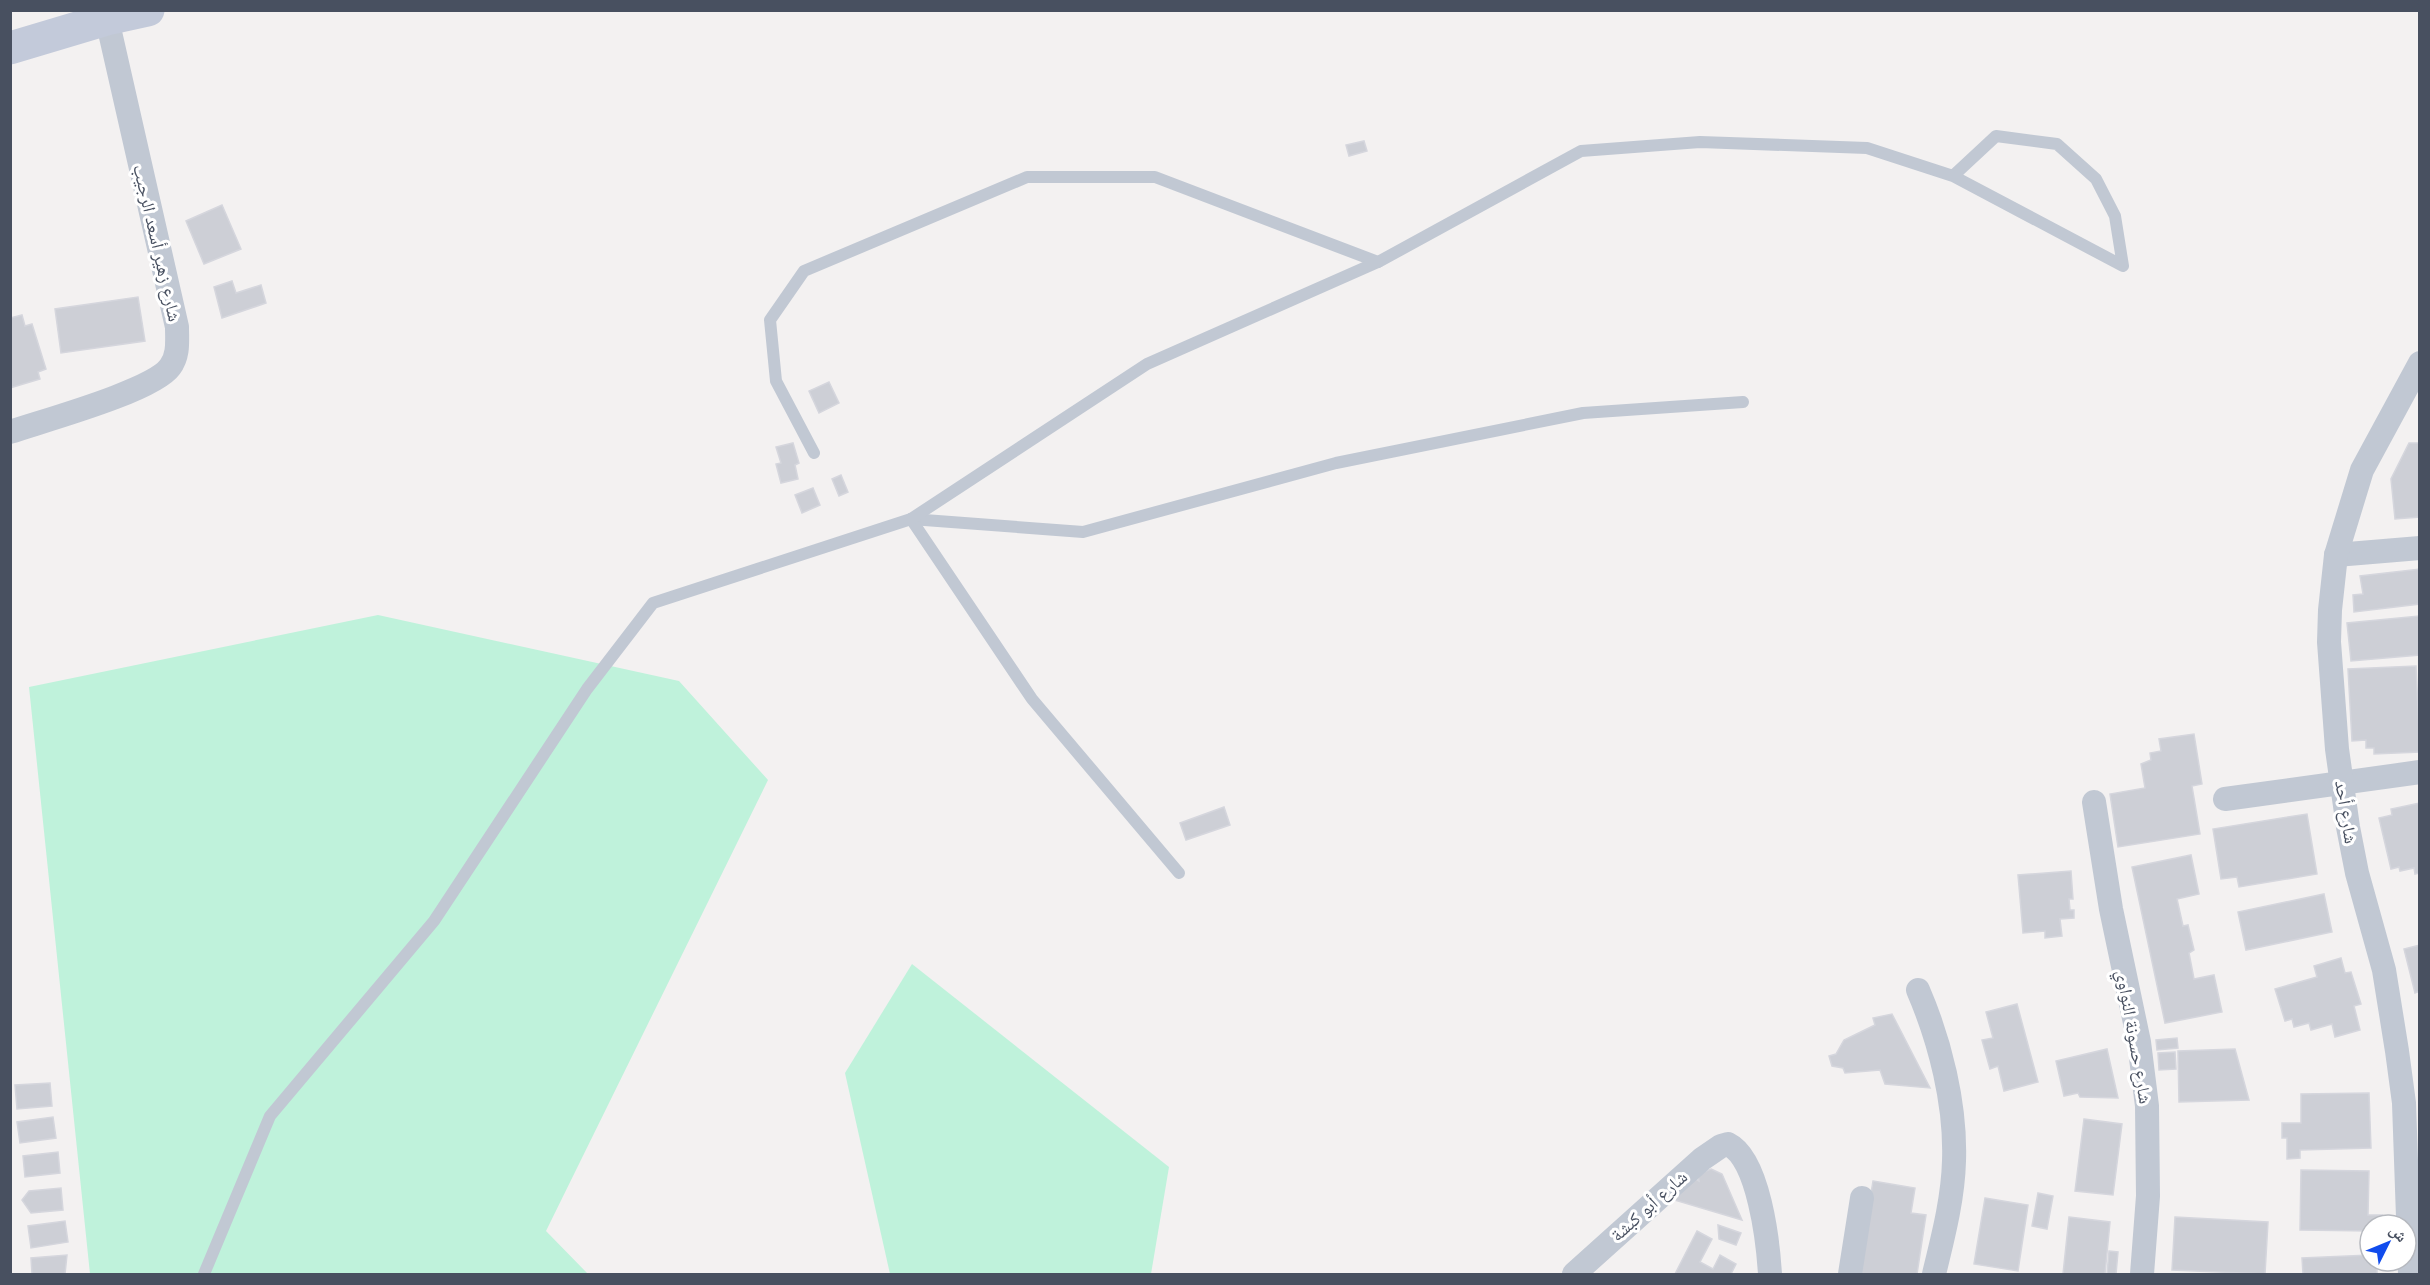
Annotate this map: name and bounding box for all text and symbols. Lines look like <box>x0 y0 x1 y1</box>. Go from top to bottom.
street label: شارع زهير أسعد الرجيب <box>126 162 188 324</box>
street label: شارع أحد <box>2328 778 2364 846</box>
street label: شارع حسونة النواوي <box>2108 968 2159 1106</box>
street label: شارع أبو كبشة <box>1605 1164 1693 1248</box>
north arrow <box>2358 1213 2418 1273</box>
text: ش <box>2384 1219 2413 1247</box>

